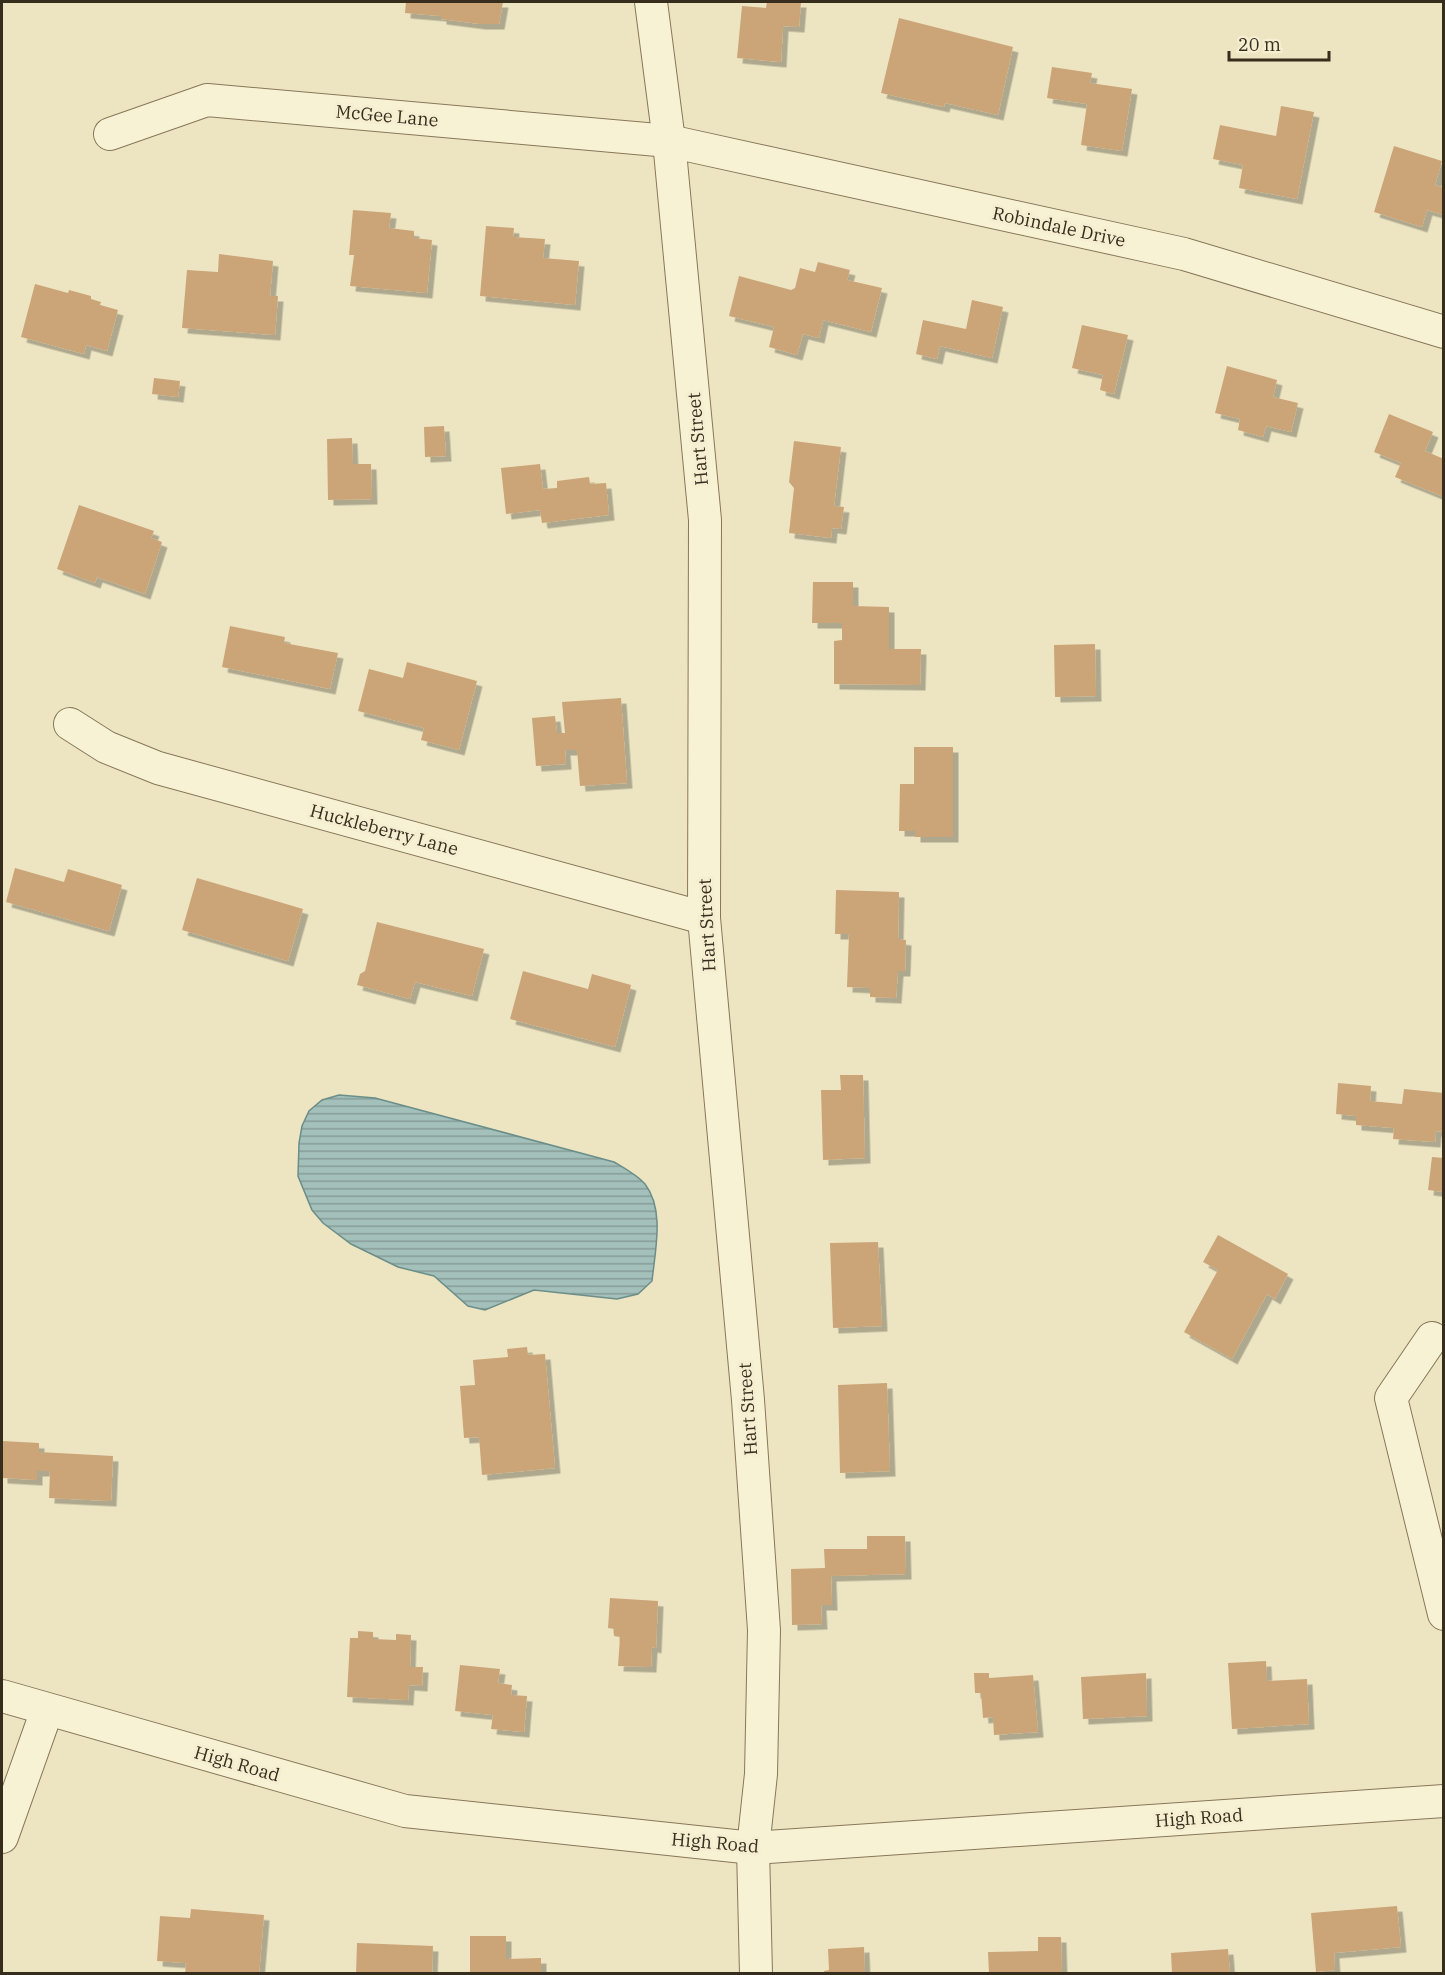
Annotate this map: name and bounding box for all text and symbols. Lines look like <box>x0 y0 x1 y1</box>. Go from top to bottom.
scale bar <box>1229 24 1330 62</box>
text: 20 m <box>1238 33 1281 56</box>
street label: McGee Lane <box>335 100 439 131</box>
street label: Robindale Drive <box>991 201 1128 252</box>
street label: Hart Street <box>682 392 713 486</box>
street label: Huckleberry Lane <box>307 799 461 860</box>
street label: Hart Street <box>693 878 720 972</box>
street label: Hart Street <box>733 1362 762 1456</box>
street label: High Road <box>192 1740 283 1787</box>
street label: High Road <box>1154 1803 1244 1832</box>
street label: High Road <box>670 1827 760 1858</box>

